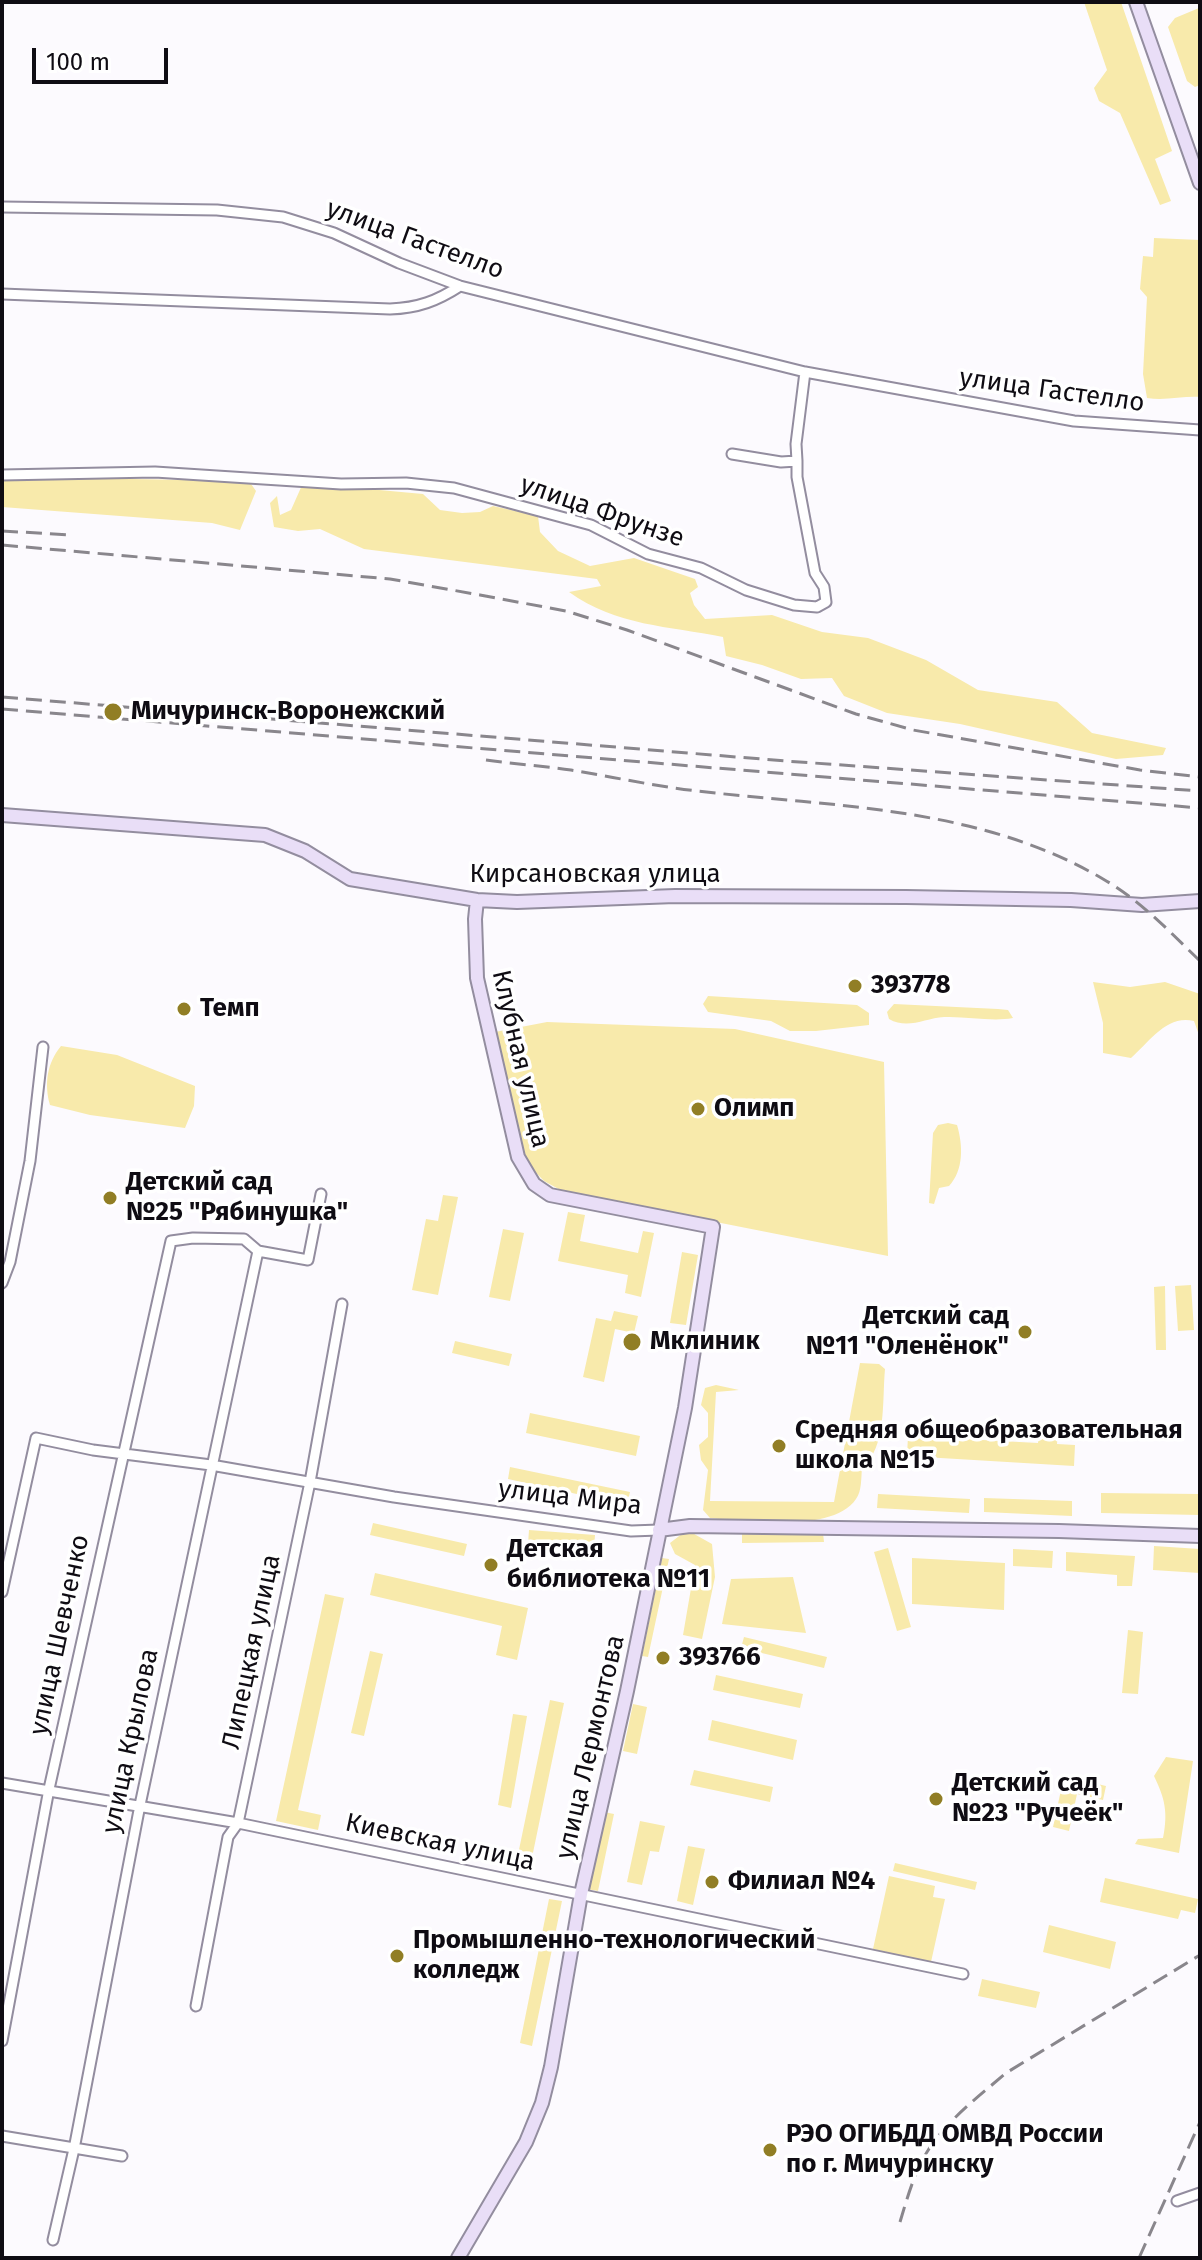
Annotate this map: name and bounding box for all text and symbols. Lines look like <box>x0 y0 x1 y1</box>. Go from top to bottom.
scale bar <box>36 32 172 82</box>
text: 100 m <box>46 48 110 76</box>
street label: улица Гастелло <box>322 193 508 287</box>
street label: улица Гастелло <box>957 363 1147 419</box>
street label: улица Фрунзе <box>516 469 688 555</box>
place label: Мичуринск-Воронежский <box>131 696 445 728</box>
marker: Мичуринск-Воронежский <box>102 701 124 723</box>
street label: Кирсановская улица <box>469 859 721 891</box>
street label: Клубная улица <box>484 967 556 1151</box>
place label: 393778 <box>871 970 951 1002</box>
marker: 393778 <box>846 977 864 995</box>
place label: Темп <box>200 993 260 1025</box>
marker: Темп <box>175 1000 193 1018</box>
place label: Олимп <box>714 1093 794 1125</box>
marker: Олимп <box>689 1100 707 1118</box>
place label: Детский сад №25 "Рябинушка" <box>126 1167 348 1228</box>
marker: Детский сад №25 "Рябинушка" <box>101 1189 119 1207</box>
place label: Детский сад №11 "Оленёнок" <box>806 1301 1009 1362</box>
marker: Детский сад №11 "Оленёнок" <box>1016 1323 1034 1341</box>
place label: Мклиник <box>650 1326 760 1358</box>
marker: Мклиник <box>621 1331 643 1353</box>
place label: Средняя общеобразовательная школа №15 <box>795 1415 1183 1476</box>
marker: Средняя общеобразовательная школа №15 <box>770 1437 788 1455</box>
street label: улица Мира <box>496 1474 644 1522</box>
street label: улица Шевченко <box>24 1532 96 1738</box>
place label: Детская библиотека №11 <box>507 1534 710 1596</box>
street label: Липецкая улица <box>216 1552 288 1752</box>
marker: Детская библиотека №11 <box>482 1556 500 1574</box>
street label: улица Лермонтова <box>550 1632 632 1862</box>
place label: 393766 <box>679 1642 761 1674</box>
street label: улица Крылова <box>96 1646 166 1836</box>
marker: 393766 <box>654 1649 672 1667</box>
place label: Детский сад №23 "Ручеёк" <box>952 1768 1123 1830</box>
marker: Детский сад №23 "Ручеёк" <box>927 1790 945 1808</box>
street label: Киевская улица <box>342 1808 538 1878</box>
place label: Филиал №4 <box>728 1866 875 1898</box>
marker: Филиал №4 <box>703 1873 721 1891</box>
place label: Промышленно-технологический колледж <box>413 1925 815 1986</box>
marker: Промышленно-технологический колледж <box>388 1947 406 1965</box>
place label: РЭО ОГИБДД ОМВД России по г. Мичуринску <box>786 2119 1104 2180</box>
marker: РЭО ОГИБДД ОМВД России по г. Мичуринску <box>761 2141 779 2159</box>

